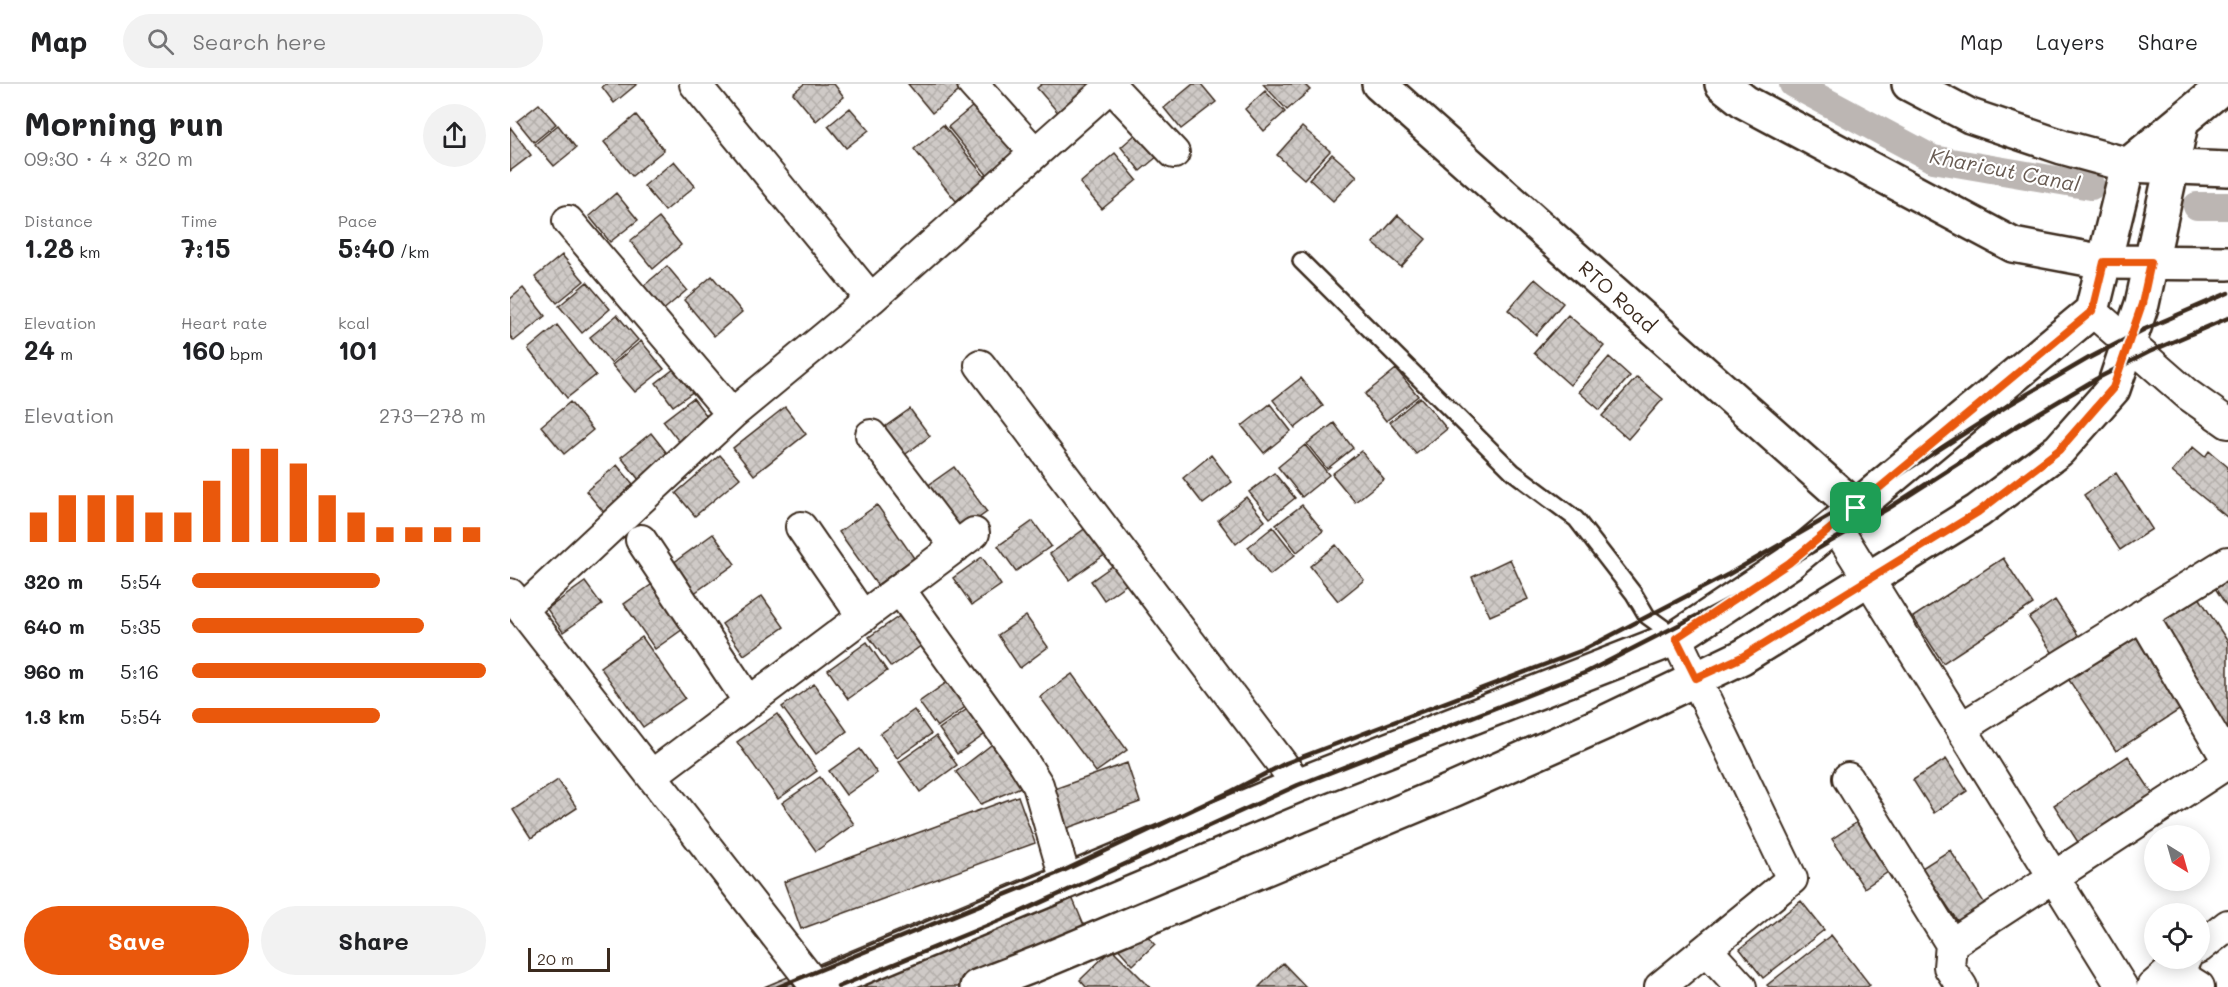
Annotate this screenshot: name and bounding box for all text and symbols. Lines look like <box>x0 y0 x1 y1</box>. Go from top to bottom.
search box <box>123 14 543 68</box>
text: Map <box>30 23 87 59</box>
icon: search <box>144 25 177 58</box>
text: Search here <box>192 27 326 56</box>
text: Map <box>1960 28 2003 55</box>
text: Layers <box>2036 28 2105 55</box>
text: Share <box>2138 28 2198 55</box>
text: Morning run <box>24 101 224 144</box>
button: share <box>423 104 486 167</box>
water label: Kharicut Canal <box>1928 141 2083 197</box>
text: 09:30 · 4 × 320 m <box>24 145 193 171</box>
text: Distance <box>24 210 93 231</box>
text: Time <box>181 210 217 231</box>
text: Pace <box>338 210 377 231</box>
text: 1.28 <box>24 231 74 265</box>
text: 7:15 <box>181 231 230 265</box>
text: 5:40 <box>338 231 395 265</box>
text: km <box>74 241 101 262</box>
text: /km <box>395 241 429 262</box>
street label: RTO Road <box>1574 254 1662 338</box>
text: Elevation <box>24 312 96 333</box>
text: Heart rate <box>181 312 267 333</box>
text: kcal <box>338 312 370 333</box>
text: 24 <box>24 333 55 367</box>
text: 160 <box>181 333 225 367</box>
text: 101 <box>338 333 378 367</box>
text: m <box>55 343 73 364</box>
text: bpm <box>225 343 263 364</box>
text: Elevation <box>24 402 114 428</box>
text: 273–278 m <box>379 402 486 428</box>
pin <box>1830 482 1881 533</box>
icon: arrive <box>1839 491 1872 524</box>
text: 320 m <box>24 568 83 594</box>
text: 5:54 <box>120 568 161 594</box>
text: 640 m <box>24 613 85 639</box>
text: 5:35 <box>120 613 161 639</box>
text: 960 m <box>24 658 84 684</box>
text: 5:16 <box>120 658 159 684</box>
text: 1.3 km <box>24 703 85 729</box>
text: 5:54 <box>120 703 161 729</box>
north arrow <box>2144 825 2210 891</box>
map controls <box>2144 825 2210 969</box>
button: locate <box>2144 903 2210 969</box>
button: Save <box>24 906 249 975</box>
button: Share <box>261 906 486 975</box>
scale bar <box>528 945 610 972</box>
text: 20 m <box>537 948 574 969</box>

